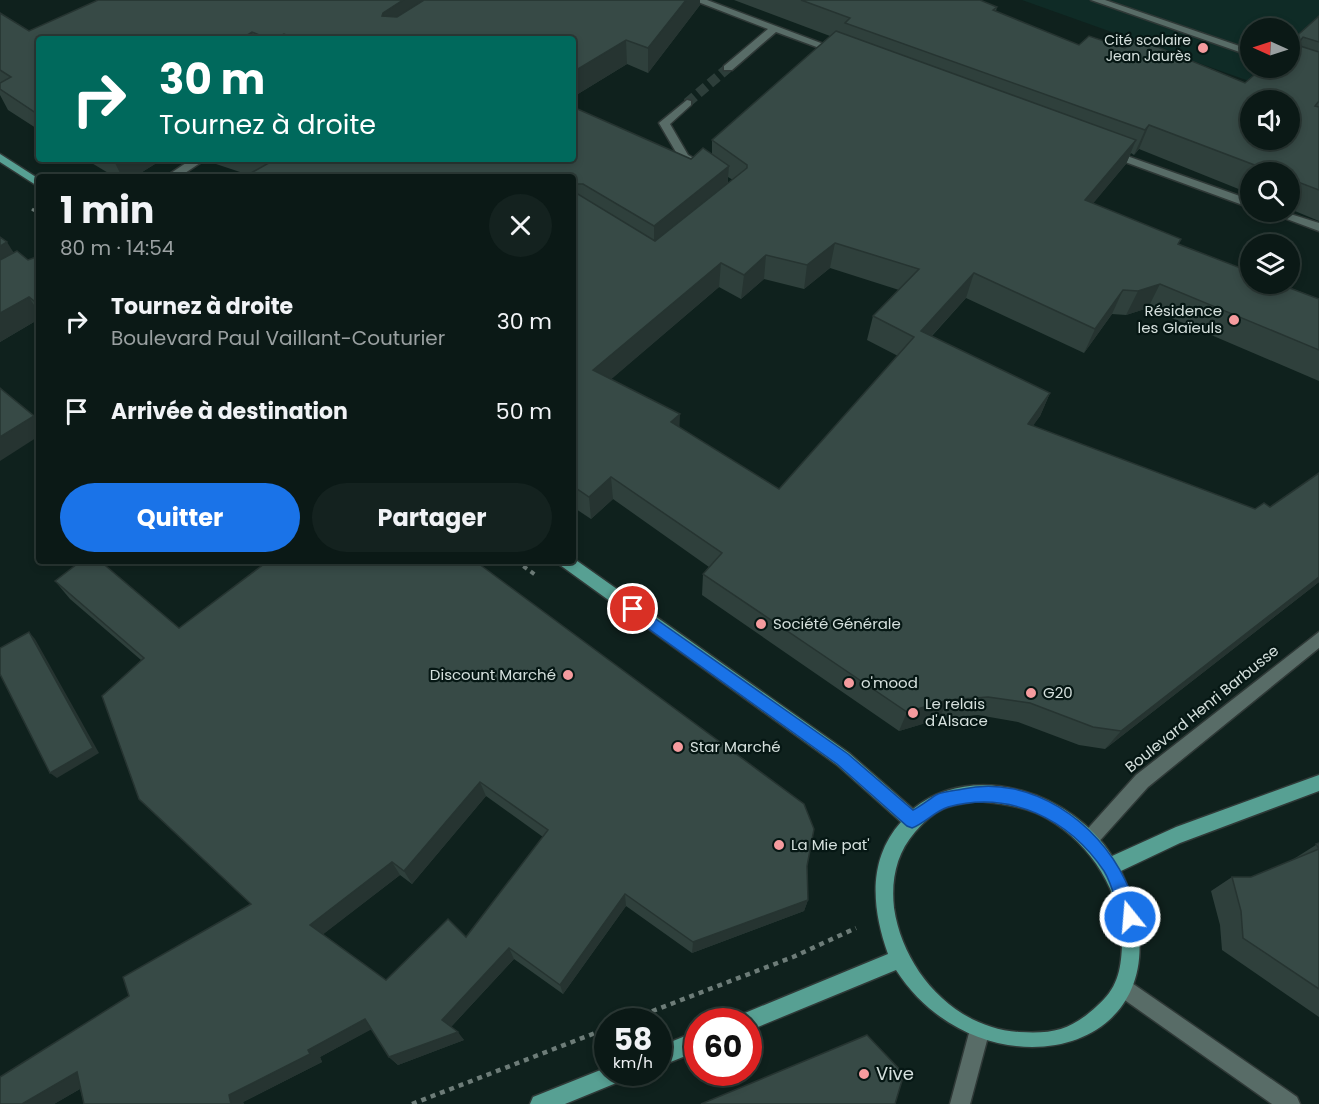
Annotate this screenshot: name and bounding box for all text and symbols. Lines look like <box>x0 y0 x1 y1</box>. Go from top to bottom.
north arrow <box>1240 18 1300 78</box>
map controls <box>1240 18 1300 294</box>
place label: Cité scolaire Jean Jaurès <box>1104 30 1191 66</box>
marker: Cité scolaire Jean Jaurès <box>1196 41 1210 55</box>
text: 30 m <box>159 50 265 109</box>
icon: right <box>60 60 138 138</box>
button: sound <box>1240 90 1300 150</box>
text: Tournez à droite <box>159 106 376 143</box>
button: search <box>1240 162 1300 222</box>
text: 1 min <box>60 185 154 236</box>
button: close <box>489 194 552 257</box>
text: 80 m · 14:54 <box>60 234 174 262</box>
button: layers <box>1240 234 1300 294</box>
text: Tournez à droite <box>111 291 293 322</box>
place label: Résidence les Glaïeuls <box>1138 300 1222 338</box>
icon: right <box>60 305 93 338</box>
text: 30 m <box>497 306 552 337</box>
marker: Résidence les Glaïeuls <box>1227 313 1241 327</box>
text: Boulevard Paul Vaillant-Couturier <box>111 324 445 352</box>
icon: arrive <box>60 395 93 428</box>
text: Arrivée à destination <box>111 396 348 427</box>
text: 50 m <box>496 396 552 427</box>
button: Quitter <box>60 483 300 552</box>
button: Partager <box>312 483 552 552</box>
pin <box>607 583 658 634</box>
icon: arrive <box>616 592 649 625</box>
place label: Société Générale <box>773 613 901 634</box>
marker: Société Générale <box>754 617 768 631</box>
street label: Boulevard Henri Barbusse <box>1121 640 1283 777</box>
place label: Discount Marché <box>430 664 556 685</box>
marker: Discount Marché <box>561 668 575 682</box>
place label: o'mood <box>861 672 918 693</box>
marker: o'mood <box>842 676 856 690</box>
place label: G20 <box>1043 682 1073 703</box>
marker: G20 <box>1024 686 1038 700</box>
place label: Le relais d'Alsace <box>925 693 988 731</box>
marker: Le relais d'Alsace <box>906 706 920 720</box>
place label: Star Marché <box>690 736 781 757</box>
marker: Star Marché <box>671 740 685 754</box>
place label: La Mie pat' <box>791 834 870 855</box>
marker: La Mie pat' <box>772 838 786 852</box>
position arrow <box>1098 885 1162 949</box>
speed limit sign: 60 <box>684 1008 762 1086</box>
text: 58 <box>614 1018 652 1061</box>
text: km/h <box>613 1052 653 1073</box>
place label: Vive <box>876 1061 914 1086</box>
marker: Vive <box>857 1067 871 1081</box>

